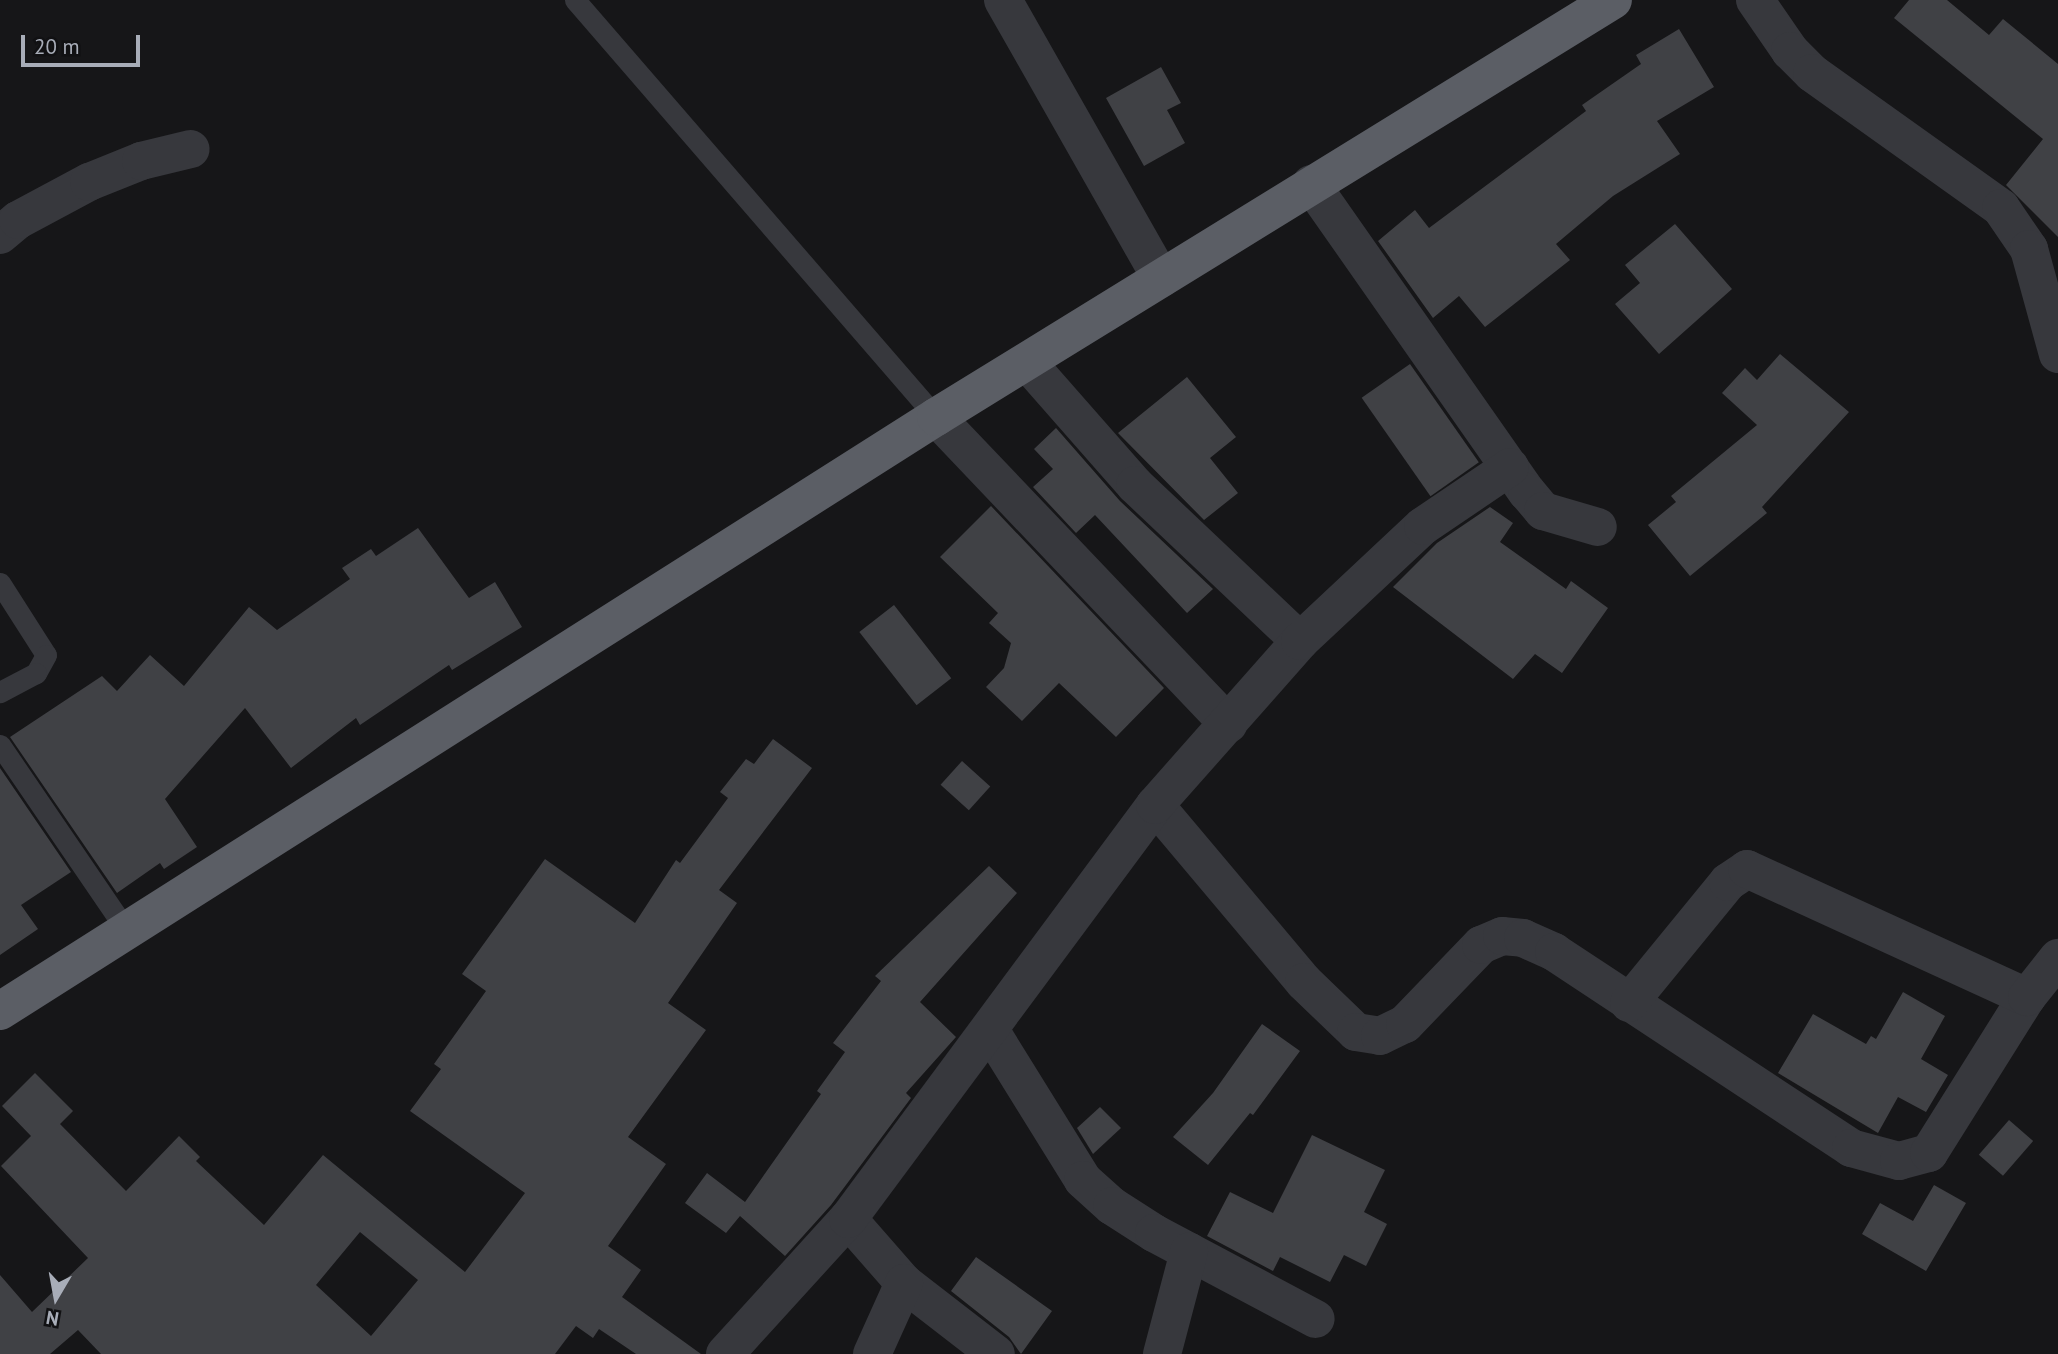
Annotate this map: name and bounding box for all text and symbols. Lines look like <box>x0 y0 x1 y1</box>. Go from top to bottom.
scale bar <box>24 21 144 65</box>
text: 20 m <box>34 33 80 60</box>
north arrow <box>21 1263 91 1333</box>
text: N <box>44 1306 61 1332</box>

